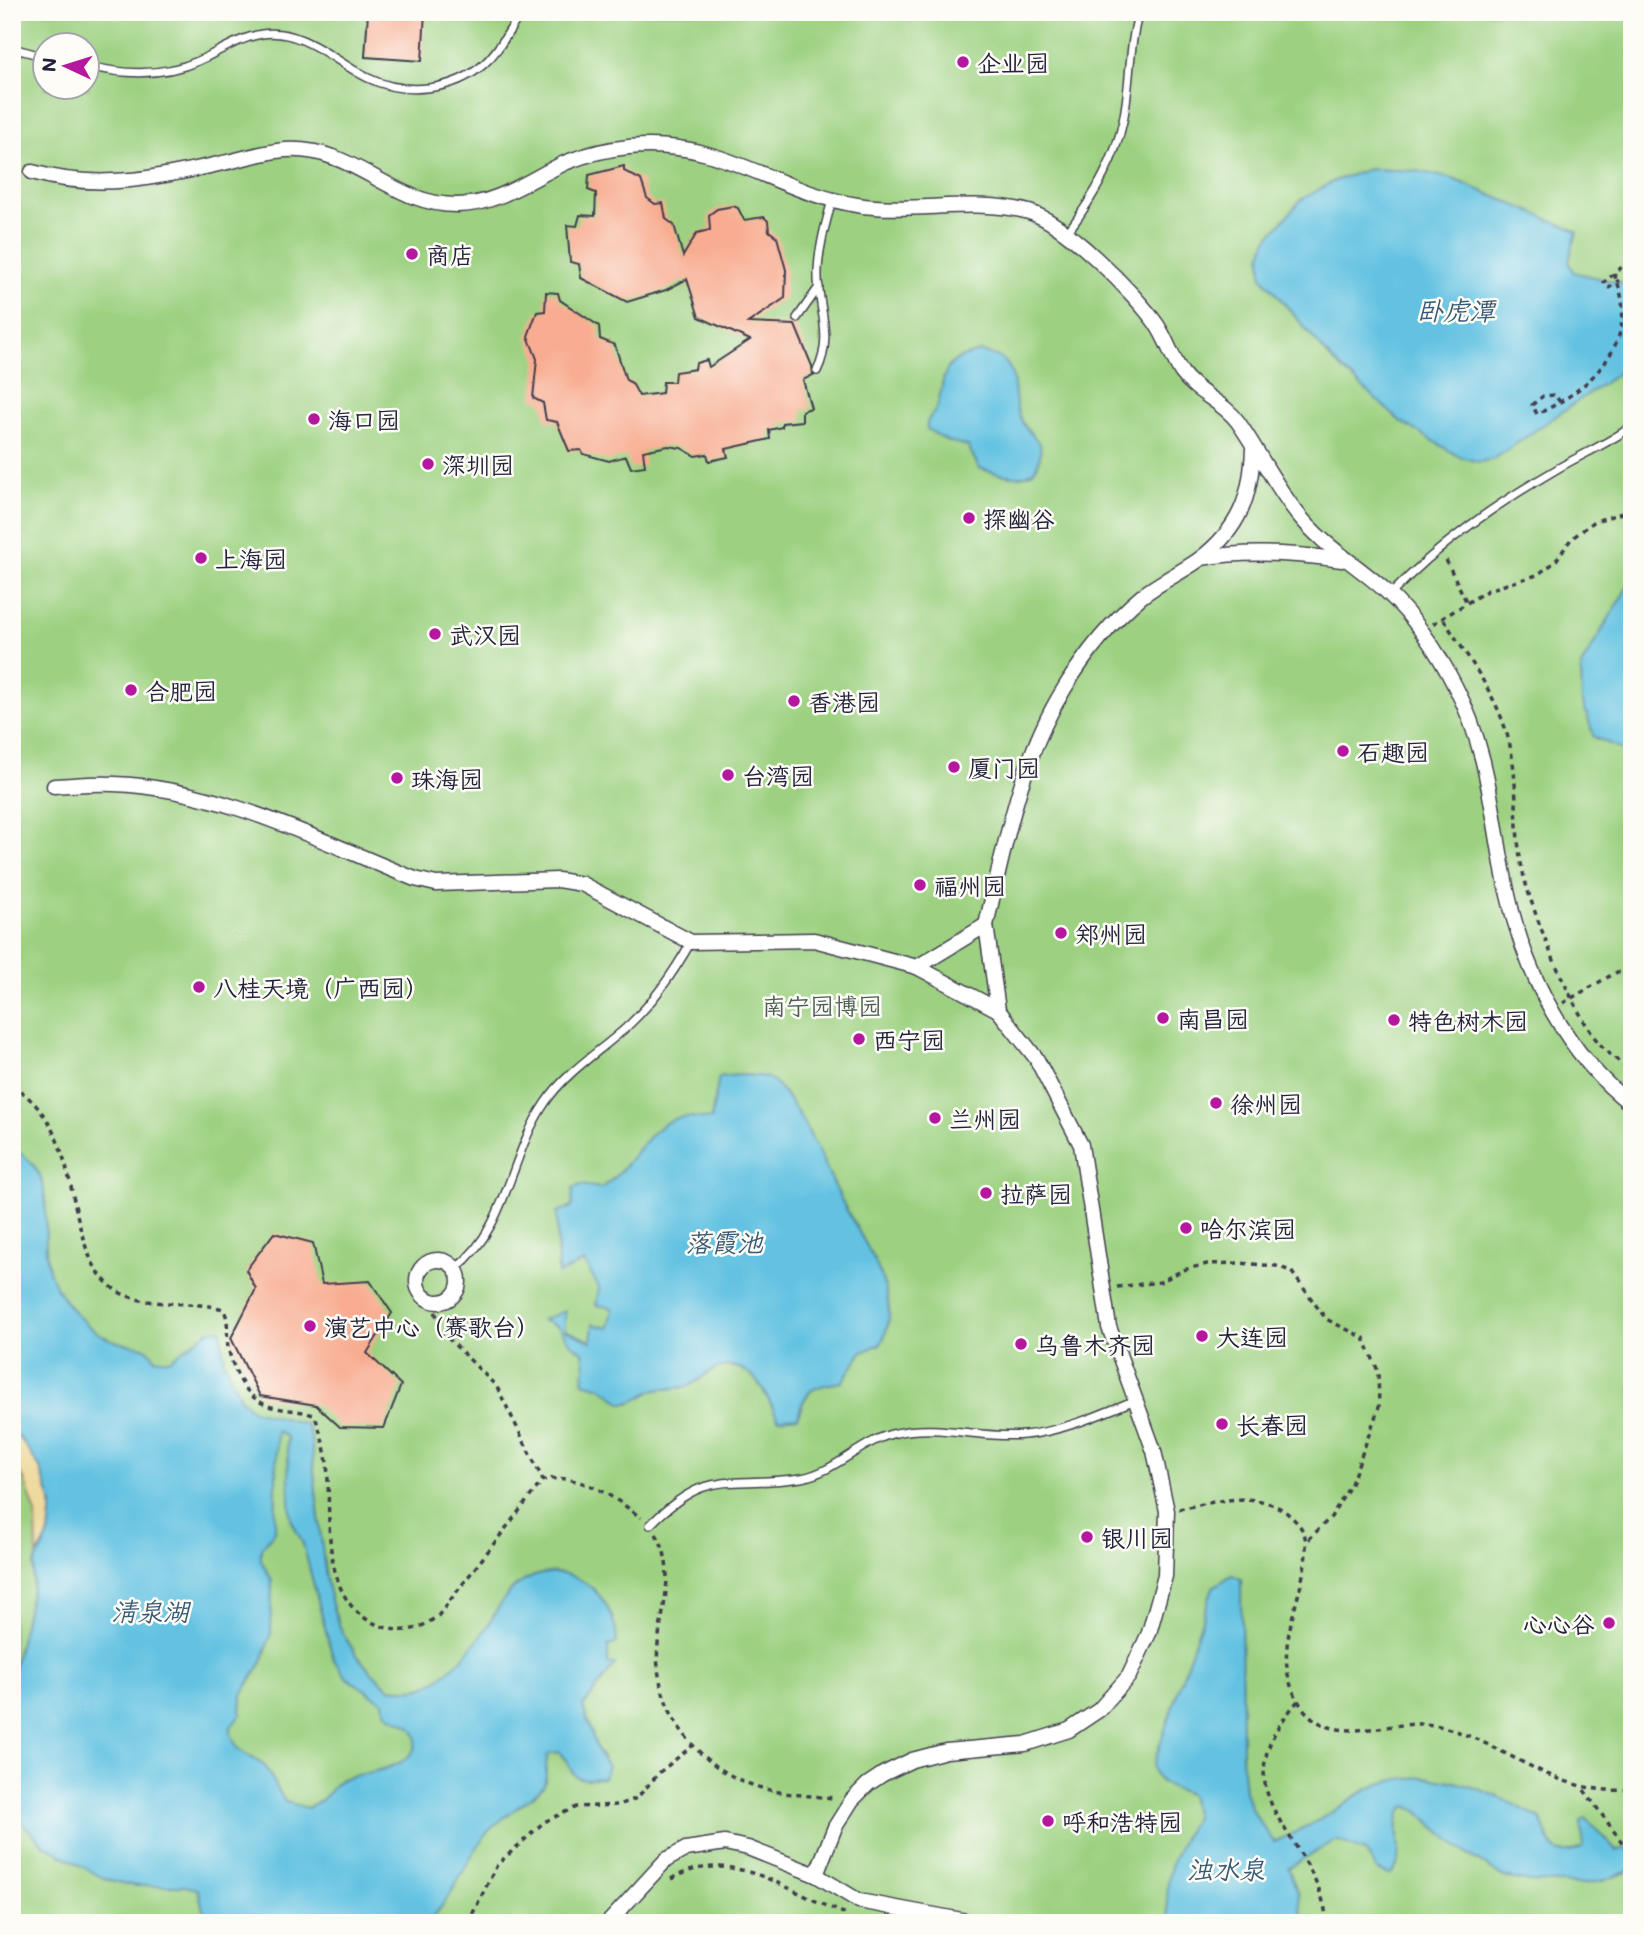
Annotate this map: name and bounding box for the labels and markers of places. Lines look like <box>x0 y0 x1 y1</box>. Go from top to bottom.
place label: 企业园 <box>977 47 1049 78</box>
marker: 企业园 <box>955 54 971 70</box>
place label: 商店 <box>426 239 474 270</box>
marker: 商店 <box>404 246 420 262</box>
place label: 海口园 <box>328 404 400 435</box>
marker: 海口园 <box>306 411 322 427</box>
place label: 深圳园 <box>442 449 514 480</box>
marker: 深圳园 <box>420 456 436 472</box>
place label: 探幽谷 <box>983 503 1055 534</box>
marker: 探幽谷 <box>961 510 977 526</box>
place label: 上海园 <box>215 543 287 574</box>
marker: 上海园 <box>193 550 209 566</box>
place label: 武汉园 <box>449 619 521 650</box>
marker: 武汉园 <box>427 626 443 642</box>
place label: 合肥园 <box>145 675 217 706</box>
marker: 合肥园 <box>123 682 139 698</box>
place label: 香港园 <box>808 686 880 717</box>
marker: 香港园 <box>786 693 802 709</box>
place label: 石趣园 <box>1357 736 1429 767</box>
marker: 石趣园 <box>1335 743 1351 759</box>
place label: 厦门园 <box>968 752 1040 783</box>
marker: 厦门园 <box>946 759 962 775</box>
place label: 台湾园 <box>742 760 814 791</box>
place label: 珠海园 <box>411 763 483 794</box>
marker: 台湾园 <box>720 767 736 783</box>
marker: 珠海园 <box>389 770 405 786</box>
place label: 福州园 <box>934 870 1006 901</box>
marker: 福州园 <box>912 877 928 893</box>
place label: 郑州园 <box>1075 918 1147 949</box>
marker: 郑州园 <box>1053 925 1069 941</box>
place label: 八桂天境（广西园） <box>213 972 429 1003</box>
marker: 八桂天境（广西园） <box>191 979 207 995</box>
place label: 南昌园 <box>1177 1003 1249 1034</box>
place label: 特色树木园 <box>1408 1005 1528 1036</box>
marker: 南昌园 <box>1155 1010 1171 1026</box>
marker: 特色树木园 <box>1386 1012 1402 1028</box>
place label: 西宁园 <box>873 1024 945 1055</box>
marker: 西宁园 <box>851 1031 867 1047</box>
place label: 徐州园 <box>1230 1088 1302 1119</box>
marker: 徐州园 <box>1208 1095 1224 1111</box>
place label: 兰州园 <box>949 1103 1021 1134</box>
marker: 兰州园 <box>927 1110 943 1126</box>
place label: 拉萨园 <box>1000 1178 1072 1209</box>
marker: 拉萨园 <box>978 1185 994 1201</box>
place label: 哈尔滨园 <box>1200 1213 1296 1244</box>
marker: 哈尔滨园 <box>1178 1220 1194 1236</box>
place label: 演艺中心（赛歌台） <box>324 1311 540 1342</box>
marker: 演艺中心（赛歌台） <box>302 1318 318 1334</box>
place label: 大连园 <box>1216 1321 1288 1352</box>
marker: 大连园 <box>1194 1328 1210 1344</box>
place label: 乌鲁木齐园 <box>1035 1329 1155 1360</box>
marker: 乌鲁木齐园 <box>1013 1336 1029 1352</box>
place label: 长春园 <box>1236 1409 1308 1440</box>
marker: 长春园 <box>1214 1416 1230 1432</box>
place label: 银川园 <box>1101 1522 1173 1553</box>
marker: 银川园 <box>1079 1529 1095 1545</box>
place label: 心心谷 <box>1523 1608 1595 1639</box>
marker: 心心谷 <box>1601 1615 1617 1631</box>
place label: 呼和浩特园 <box>1062 1806 1182 1837</box>
marker: 呼和浩特园 <box>1040 1813 1056 1829</box>

